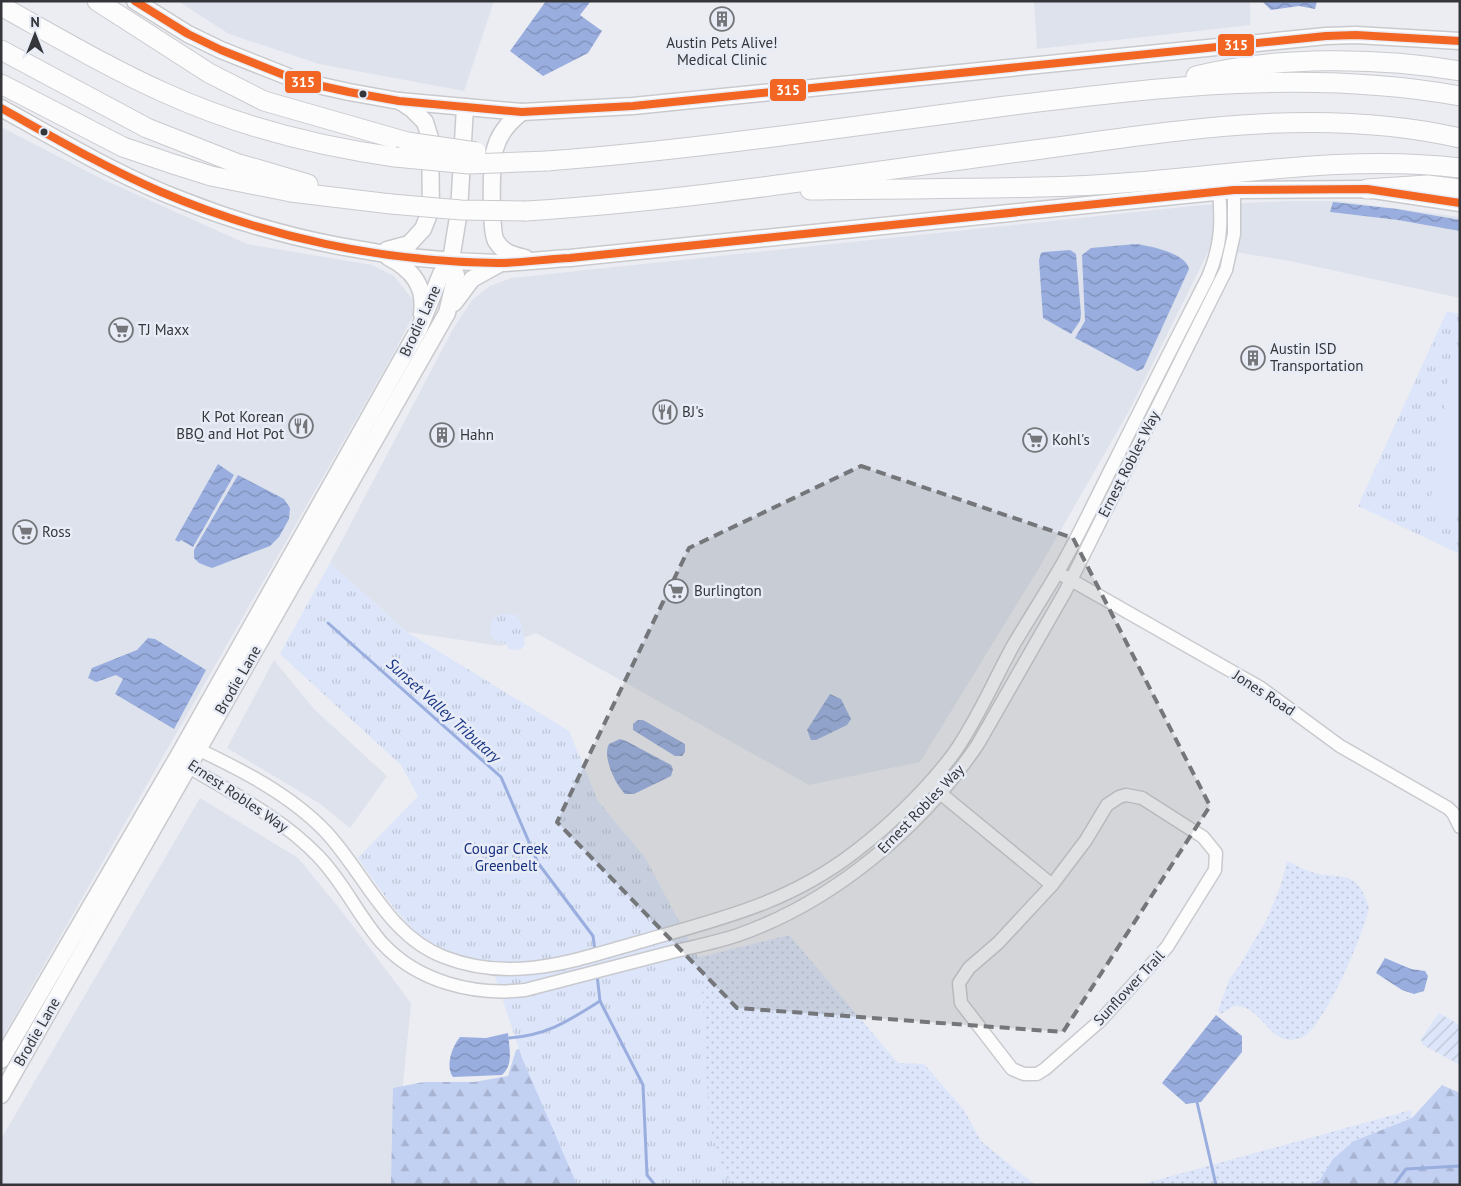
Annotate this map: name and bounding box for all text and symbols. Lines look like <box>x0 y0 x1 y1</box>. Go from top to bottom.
building icon: Austin Pets Alive! Medical Clinic <box>709 6 735 32</box>
north arrow <box>10 10 60 60</box>
text: N <box>30 13 40 31</box>
place label: Austin Pets Alive! Medical Clinic <box>666 33 778 69</box>
line badge: 315 <box>1217 33 1255 57</box>
text: 315 <box>1224 36 1248 54</box>
line badge: 315 <box>284 70 322 94</box>
text: 315 <box>291 73 315 91</box>
line badge: 315 <box>769 78 807 102</box>
text: 315 <box>776 81 800 99</box>
unlabelled marker <box>358 89 368 99</box>
unlabelled marker <box>39 127 49 137</box>
street label: Brodie Lane <box>395 282 444 359</box>
supermarket icon: TJ Maxx <box>108 317 134 343</box>
place label: TJ Maxx <box>138 320 189 339</box>
place label: Austin ISD Transportation <box>1270 339 1363 375</box>
building icon: Austin ISD Transportation <box>1240 345 1266 371</box>
restaurant icon: BJ's <box>652 399 678 425</box>
place label: BJ's <box>682 402 704 421</box>
place label: K Pot Korean BBQ and Hot Pot <box>176 407 284 443</box>
street label: Ernest Robles Way <box>1094 407 1164 520</box>
restaurant icon: K Pot Korean BBQ and Hot Pot <box>288 413 314 439</box>
building icon: Hahn <box>429 422 455 448</box>
place label: Hahn <box>460 425 494 444</box>
supermarket icon: Kohl's <box>1022 427 1048 453</box>
place label: Kohl's <box>1052 430 1090 449</box>
supermarket icon: Ross <box>12 519 38 545</box>
place label: Ross <box>42 522 71 541</box>
supermarket icon: Burlington <box>663 578 689 604</box>
place label: Burlington <box>694 581 762 600</box>
street label: Brodie Lane <box>210 642 265 718</box>
water label: Sunset Valley Tributary <box>383 653 506 767</box>
street label: Jones Road <box>1229 665 1299 720</box>
street label: Ernest Robles Way <box>184 755 292 836</box>
street label: Ernest Robles Way <box>873 760 968 857</box>
park label: Cougar Creek Greenbelt <box>464 839 549 875</box>
street label: Sunflower Trail <box>1089 946 1169 1029</box>
street label: Brodie Lane <box>9 994 64 1070</box>

